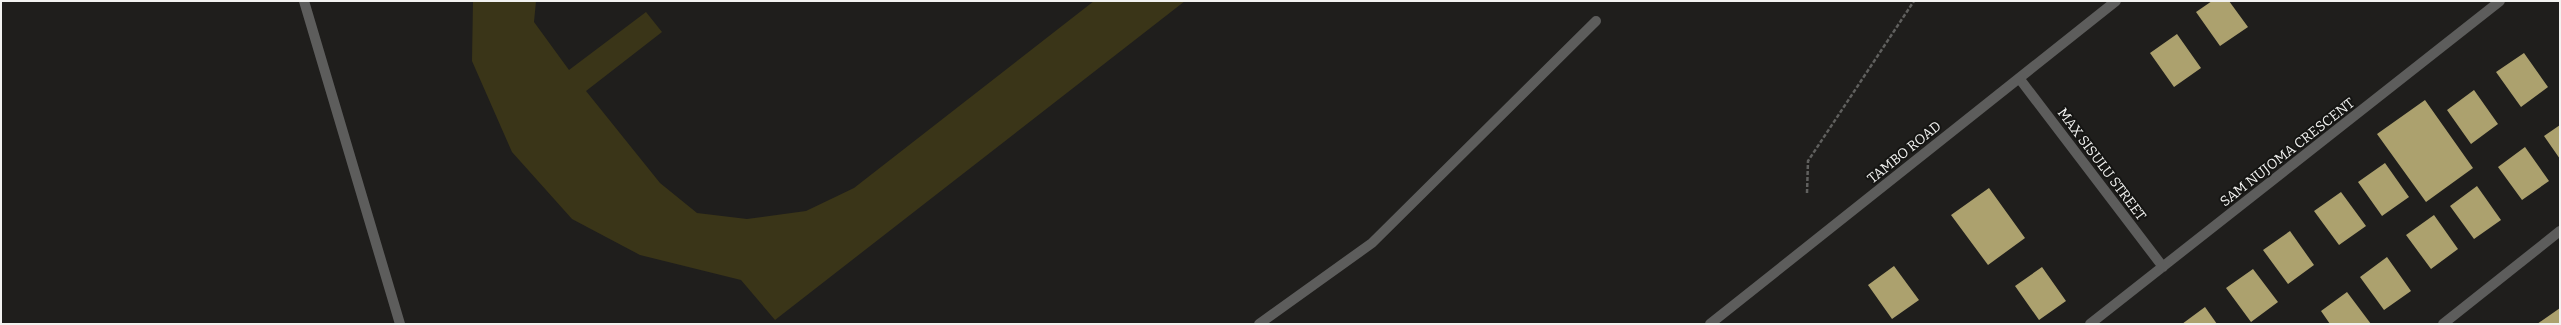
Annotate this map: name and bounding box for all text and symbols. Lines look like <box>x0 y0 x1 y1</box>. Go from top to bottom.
street label: SAM NUJOMA CRESCENT <box>2217 95 2358 210</box>
street label: MAX SISULU STREET <box>2054 105 2149 224</box>
street label: TAMBO ROAD <box>1864 118 1944 187</box>

